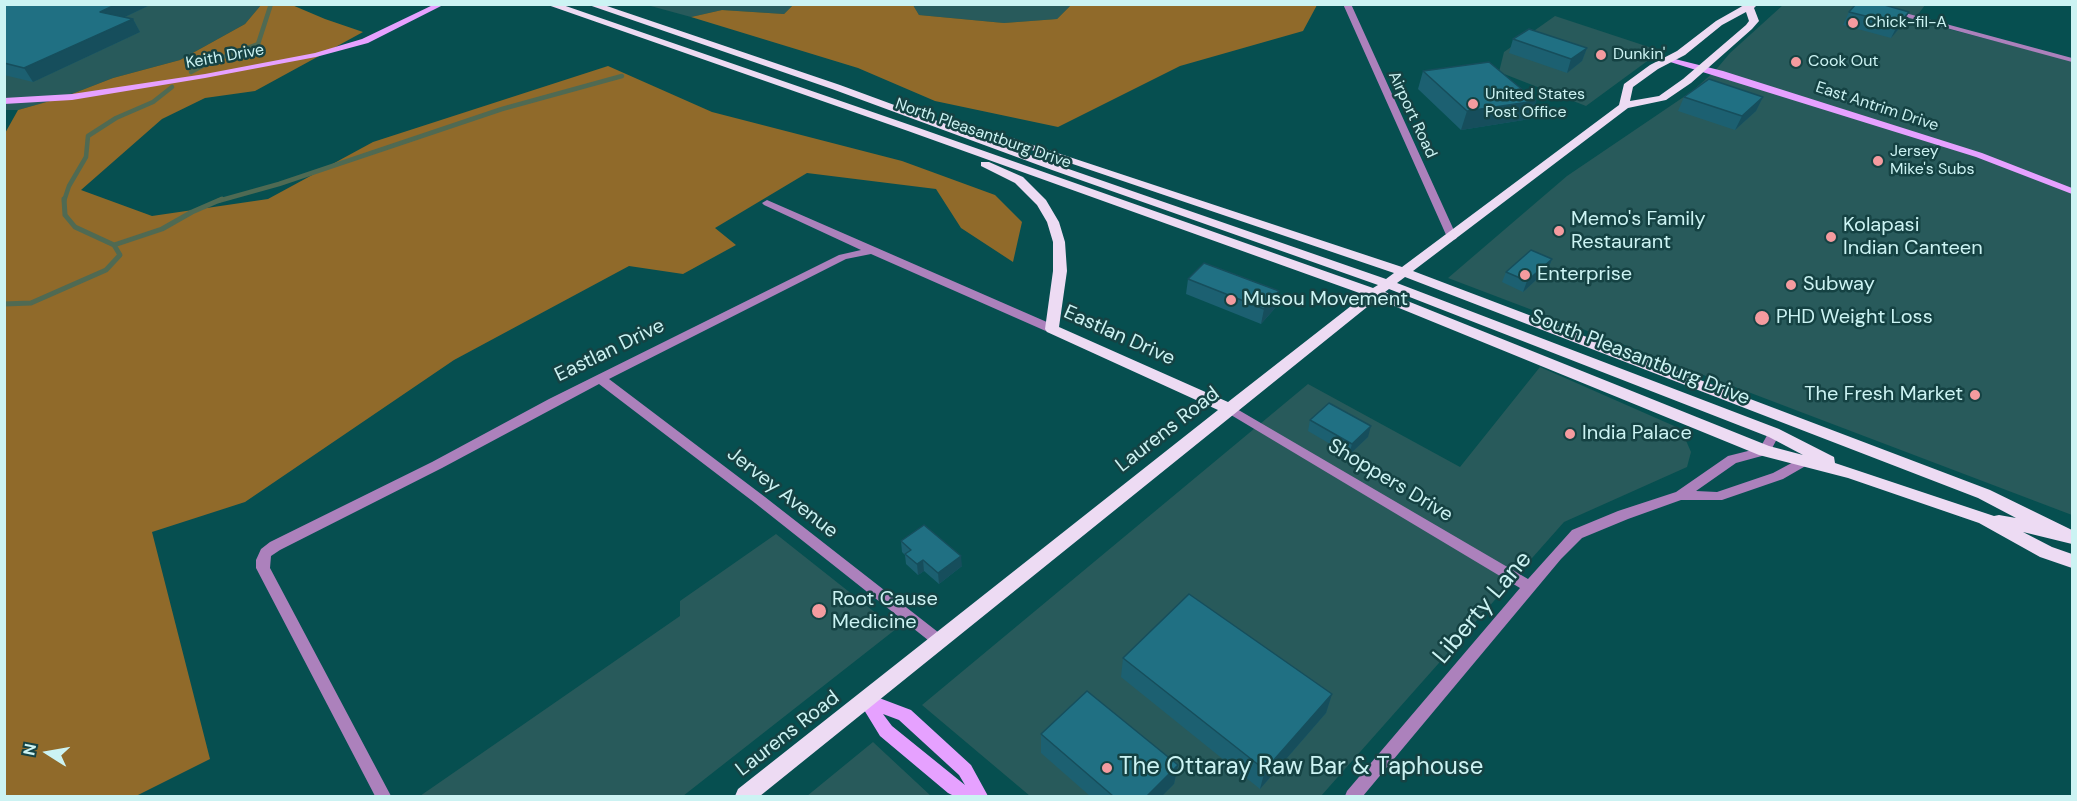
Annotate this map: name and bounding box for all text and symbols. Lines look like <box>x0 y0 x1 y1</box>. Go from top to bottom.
place label: Chick-fil-A <box>1865 13 1947 33</box>
marker: Chick-fil-A <box>1846 16 1860 30</box>
street label: Keith Drive <box>184 41 266 73</box>
place label: Dunkin' <box>1613 45 1665 65</box>
marker: Dunkin' <box>1594 48 1608 62</box>
place label: Cook Out <box>1808 52 1879 72</box>
marker: Cook Out <box>1789 55 1803 69</box>
street label: Airport Road <box>1384 69 1440 161</box>
street label: East Antrim Drive <box>1813 78 1941 136</box>
place label: United States Post Office <box>1485 85 1585 123</box>
street label: North Pleasantburg Drive <box>892 95 1074 173</box>
marker: United States Post Office <box>1466 97 1480 111</box>
place label: Jersey Mike's Subs <box>1890 142 1975 180</box>
marker: Jersey Mike's Subs <box>1871 154 1885 168</box>
place label: Memo's Family Restaurant <box>1571 208 1706 255</box>
place label: Kolapasi Indian Canteen <box>1843 214 1983 261</box>
marker: Memo's Family Restaurant <box>1552 224 1566 238</box>
marker: Kolapasi Indian Canteen <box>1824 230 1838 244</box>
place label: Enterprise <box>1537 263 1632 287</box>
marker: Enterprise <box>1518 268 1532 282</box>
place label: Subway <box>1803 273 1875 297</box>
marker: Subway <box>1784 278 1798 292</box>
place label: Musou Movement <box>1243 288 1408 312</box>
marker: Musou Movement <box>1224 293 1238 307</box>
street label: Eastlan Drive <box>1060 301 1178 371</box>
street label: South Pleasantburg Drive <box>1527 305 1753 411</box>
place label: PHD Weight Loss <box>1776 306 1933 330</box>
marker: PHD Weight Loss <box>1753 309 1771 327</box>
street label: Eastlan Drive <box>551 314 669 388</box>
street label: Laurens Road <box>1111 382 1225 478</box>
place label: The Fresh Market <box>1804 383 1963 407</box>
marker: The Fresh Market <box>1968 388 1982 402</box>
place label: India Palace <box>1582 422 1692 446</box>
marker: India Palace <box>1563 427 1577 441</box>
street label: Shoppers Drive <box>1323 434 1457 528</box>
street label: Jervey Avenue <box>722 442 842 544</box>
street label: Liberty Lane <box>1428 546 1538 670</box>
place label: Root Cause Medicine <box>832 588 938 635</box>
marker: Root Cause Medicine <box>810 602 828 620</box>
street label: Laurens Road <box>731 686 845 782</box>
north arrow <box>18 723 78 783</box>
text: N <box>18 742 41 757</box>
place label: The Ottaray Raw Bar & Taphouse <box>1119 754 1483 782</box>
marker: The Ottaray Raw Bar & Taphouse <box>1100 761 1114 775</box>

